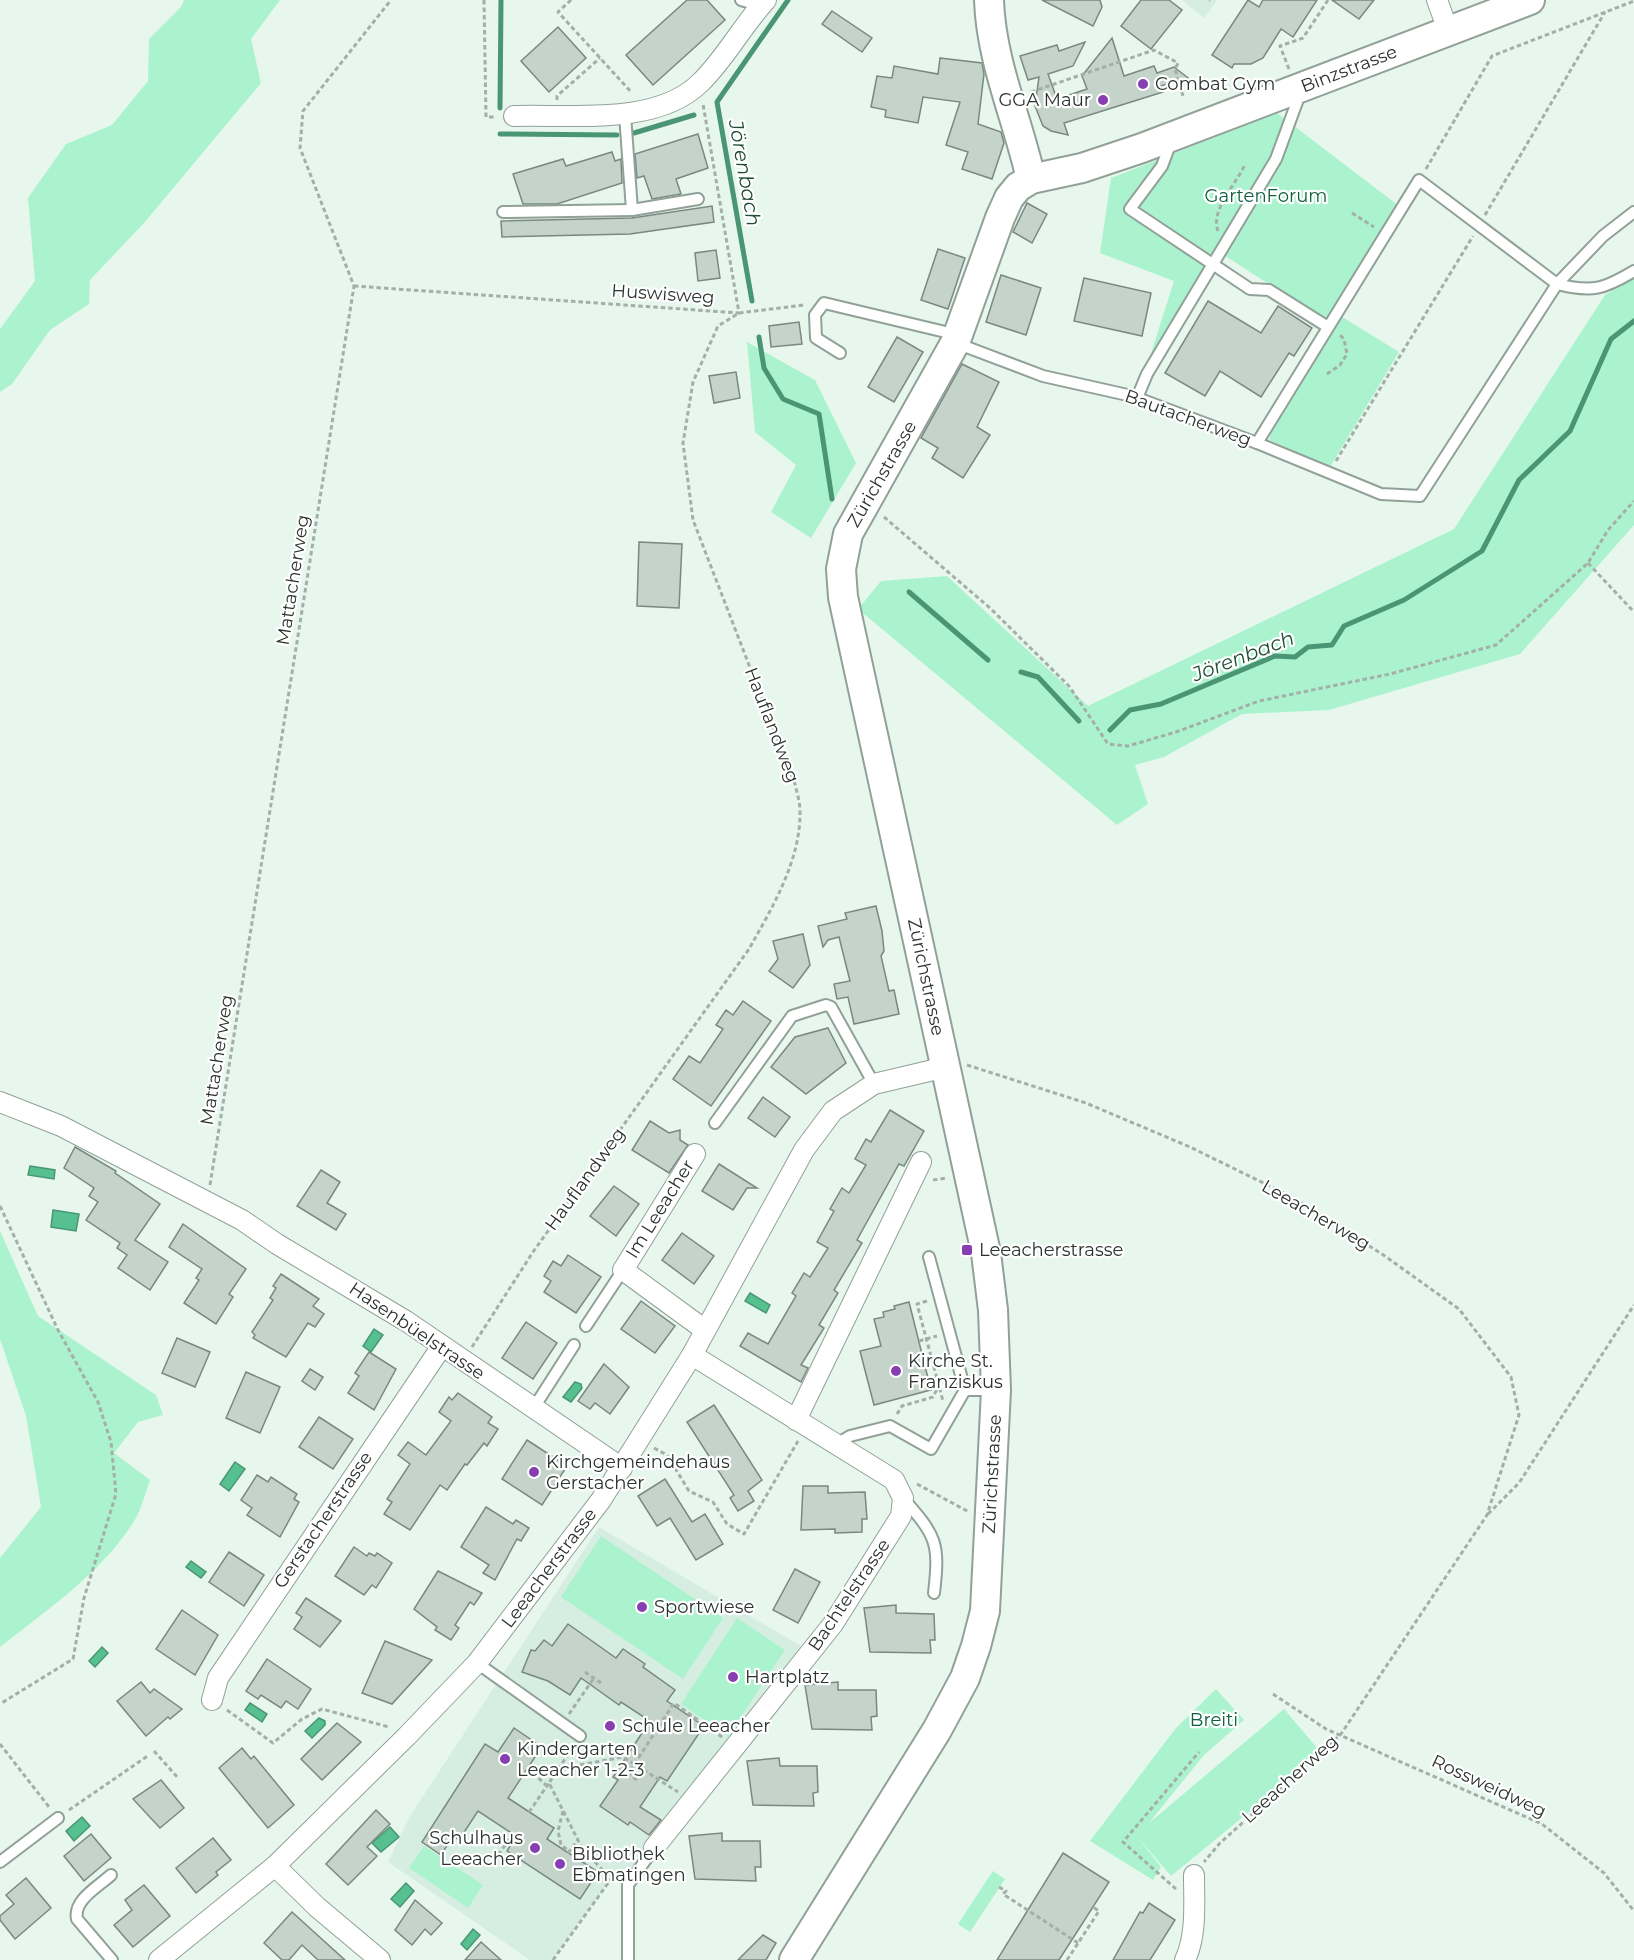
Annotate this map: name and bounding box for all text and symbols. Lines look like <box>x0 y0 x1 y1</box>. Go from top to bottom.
street label: Binzstrasse <box>1298 41 1400 97</box>
place label: Combat Gym <box>1155 73 1275 95</box>
marker: Combat Gym <box>1136 77 1150 91</box>
place label: GGA Maur <box>998 89 1091 111</box>
marker: GGA Maur <box>1096 93 1110 107</box>
water label: Jörenbach <box>724 117 766 228</box>
park label: GartenForum <box>1205 185 1327 207</box>
street label: Huswisweg <box>611 279 715 309</box>
street label: Bautacherweg <box>1122 385 1254 451</box>
street label: Zürichstrasse <box>843 417 921 531</box>
street label: Mattacherweg <box>272 513 314 647</box>
water label: Jörenbach <box>1188 626 1297 687</box>
street label: Hauflandweg <box>740 664 804 786</box>
street label: Zürichstrasse <box>903 916 949 1038</box>
street label: Mattacherweg <box>196 993 238 1127</box>
street label: Hauflandweg <box>540 1123 630 1235</box>
street label: Im Leeacher <box>621 1156 699 1262</box>
street label: Leeacherweg <box>1258 1175 1374 1255</box>
place label: Leeacherstrasse <box>979 1239 1124 1261</box>
marker: Leeacherstrasse <box>960 1243 974 1257</box>
street label: Hasenbüelstrasse <box>345 1277 489 1385</box>
place label: Kirche St. Franziskus <box>908 1350 1003 1393</box>
marker: Kirche St. Franziskus <box>889 1364 903 1378</box>
street label: Zürichstrasse <box>978 1414 1006 1534</box>
street label: Gerstacherstrasse <box>269 1447 377 1593</box>
place label: Kirchgemeindehaus Gerstacher <box>546 1451 730 1494</box>
marker: Kirchgemeindehaus Gerstacher <box>527 1465 541 1479</box>
street label: Leeacherstrasse <box>497 1504 601 1632</box>
street label: Bachtelstrasse <box>803 1535 895 1655</box>
place label: Sportwiese <box>654 1596 754 1618</box>
marker: Sportwiese <box>635 1600 649 1614</box>
place label: Hartplatz <box>745 1666 829 1688</box>
marker: Hartplatz <box>726 1670 740 1684</box>
park label: Breiti <box>1190 1709 1238 1731</box>
place label: Schule Leeacher <box>622 1715 771 1737</box>
marker: Schule Leeacher <box>603 1719 617 1733</box>
street label: Leeacherweg <box>1237 1730 1343 1828</box>
place label: Kindergarten Leeacher 1-2-3 <box>517 1738 644 1781</box>
street label: Rossweidweg <box>1428 1750 1550 1822</box>
marker: Kindergarten Leeacher 1-2-3 <box>498 1752 512 1766</box>
place label: Schulhaus Leeacher <box>429 1827 523 1870</box>
marker: Schulhaus Leeacher <box>528 1841 542 1855</box>
place label: Bibliothek Ebmatingen <box>572 1843 686 1886</box>
marker: Bibliothek Ebmatingen <box>553 1857 567 1871</box>

